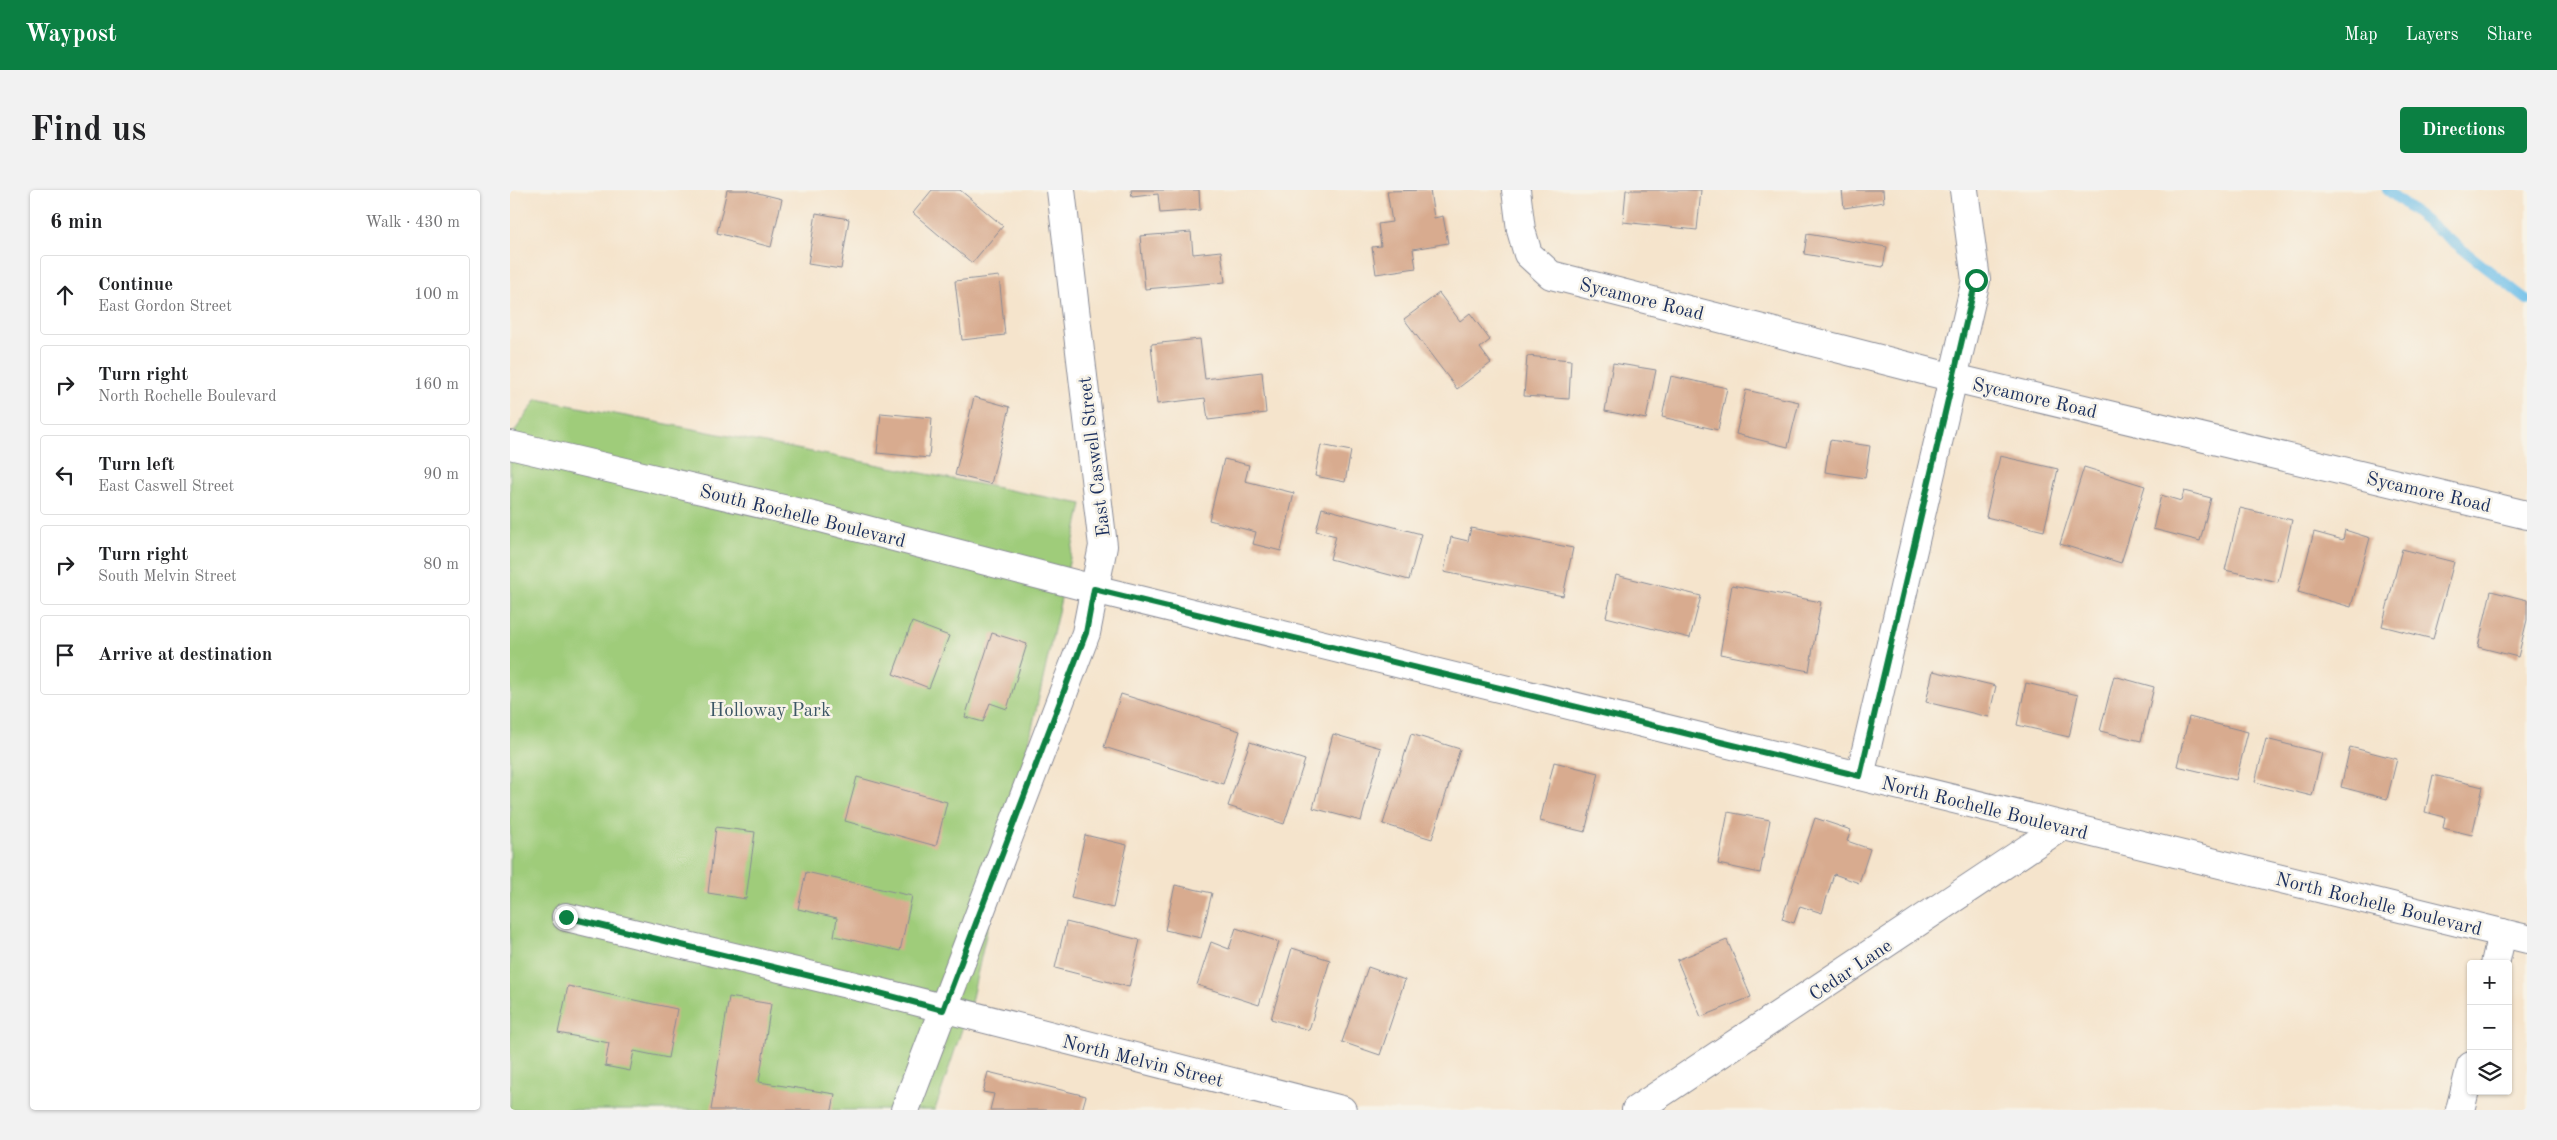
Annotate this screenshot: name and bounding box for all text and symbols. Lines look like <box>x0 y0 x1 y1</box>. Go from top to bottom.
text: Waypost <box>25 23 117 47</box>
text: Map <box>2344 26 2378 44</box>
text: Layers <box>2406 26 2458 44</box>
text: Share <box>2486 26 2532 44</box>
button: Directions <box>2400 107 2527 153</box>
text: Find us <box>30 113 146 148</box>
text: 6 min <box>50 212 103 233</box>
text: Walk · 430 m <box>365 215 460 231</box>
route start <box>1965 269 1988 292</box>
text: Continue <box>98 276 173 295</box>
street label: Sycamore Road <box>1577 276 1706 325</box>
icon: ahead <box>51 281 79 309</box>
text: 100 m <box>414 287 459 303</box>
text: East Gordon Street <box>98 299 232 315</box>
text: Turn right <box>98 366 188 385</box>
icon: right <box>51 371 79 399</box>
street label: East Caswell Street <box>1076 375 1115 538</box>
street label: Sycamore Road <box>1970 376 2099 423</box>
text: 160 m <box>414 377 459 393</box>
text: North Rochelle Boulevard <box>98 389 277 405</box>
text: Turn left <box>98 456 175 475</box>
icon: left <box>51 461 79 489</box>
text: 90 m <box>423 467 459 483</box>
street label: Sycamore Road <box>2364 470 2493 517</box>
text: East Caswell Street <box>98 479 234 495</box>
street label: South Rochelle Boulevard <box>697 483 907 552</box>
text: Turn right <box>98 546 188 565</box>
icon: right <box>51 551 79 579</box>
text: 80 m <box>423 557 459 573</box>
text: South Melvin Street <box>98 569 237 585</box>
icon: arrive <box>51 641 79 669</box>
text: Arrive at destination <box>98 646 272 665</box>
park label: Holloway Park <box>709 702 831 721</box>
street label: North Rochelle Boulevard <box>1879 775 2090 844</box>
street label: North Rochelle Boulevard <box>2273 871 2484 940</box>
route end <box>555 906 578 929</box>
street label: Cedar Lane <box>1807 937 1896 1006</box>
map controls <box>2467 960 2512 1095</box>
button: + <box>2467 960 2512 1005</box>
button: − <box>2467 1005 2512 1050</box>
street label: North Melvin Street <box>1060 1033 1225 1092</box>
button: layers <box>2467 1050 2512 1095</box>

